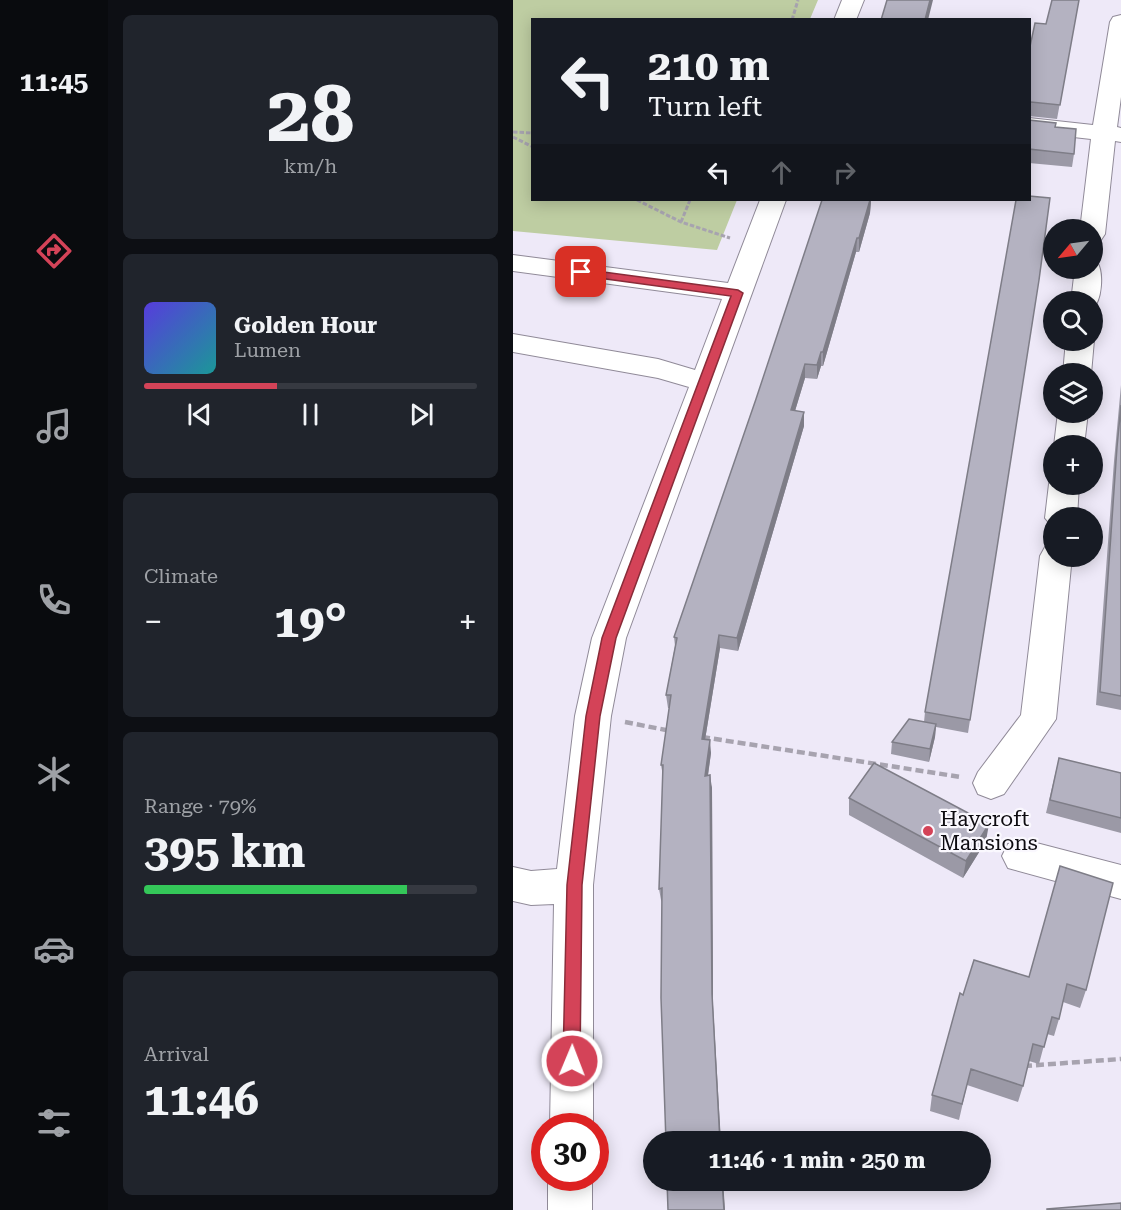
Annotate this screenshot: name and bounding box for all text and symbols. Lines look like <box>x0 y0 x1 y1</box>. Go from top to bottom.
text: 210 m <box>648 41 770 90</box>
icon: left <box>549 42 627 120</box>
text: 11:45 <box>20 66 88 98</box>
text: 28 <box>267 69 354 160</box>
text: Turn left <box>648 91 762 123</box>
text: km/h <box>284 154 337 178</box>
icon: left <box>702 156 735 189</box>
icon: ahead <box>765 156 798 189</box>
icon: right <box>828 156 861 189</box>
north arrow <box>1043 219 1103 279</box>
map controls <box>1043 219 1103 567</box>
icon: directions <box>33 230 75 272</box>
pin <box>555 246 606 297</box>
icon: arrive <box>564 255 597 288</box>
button: search <box>1043 291 1103 351</box>
text: Golden Hour <box>234 313 377 338</box>
text: Lumen <box>234 338 301 362</box>
button: layers <box>1043 363 1103 423</box>
icon: previous <box>183 398 216 431</box>
icon: pause <box>294 398 327 431</box>
icon: next <box>405 398 438 431</box>
icon: music <box>33 405 75 447</box>
button: + <box>1043 435 1103 495</box>
button: − <box>1043 507 1103 567</box>
text: Climate <box>144 564 218 588</box>
icon: phone <box>33 579 75 621</box>
text: 19° <box>274 595 347 648</box>
text: − <box>144 602 162 641</box>
text: + <box>459 602 477 641</box>
icon: climate <box>33 753 75 795</box>
text: Range · 79% <box>144 794 256 818</box>
place label: Haycroft Mansions <box>940 807 1038 855</box>
marker: Haycroft Mansions <box>921 824 935 838</box>
text: 395 km <box>144 825 305 878</box>
icon: car <box>33 928 75 970</box>
position arrow <box>540 1029 604 1093</box>
text: Arrival <box>144 1042 209 1066</box>
text: 11:46 <box>144 1073 259 1126</box>
icon: filters <box>33 1102 75 1144</box>
speed limit sign: 30 <box>531 1113 609 1191</box>
text: 11:46 · 1 min · 250 m <box>708 1148 926 1173</box>

